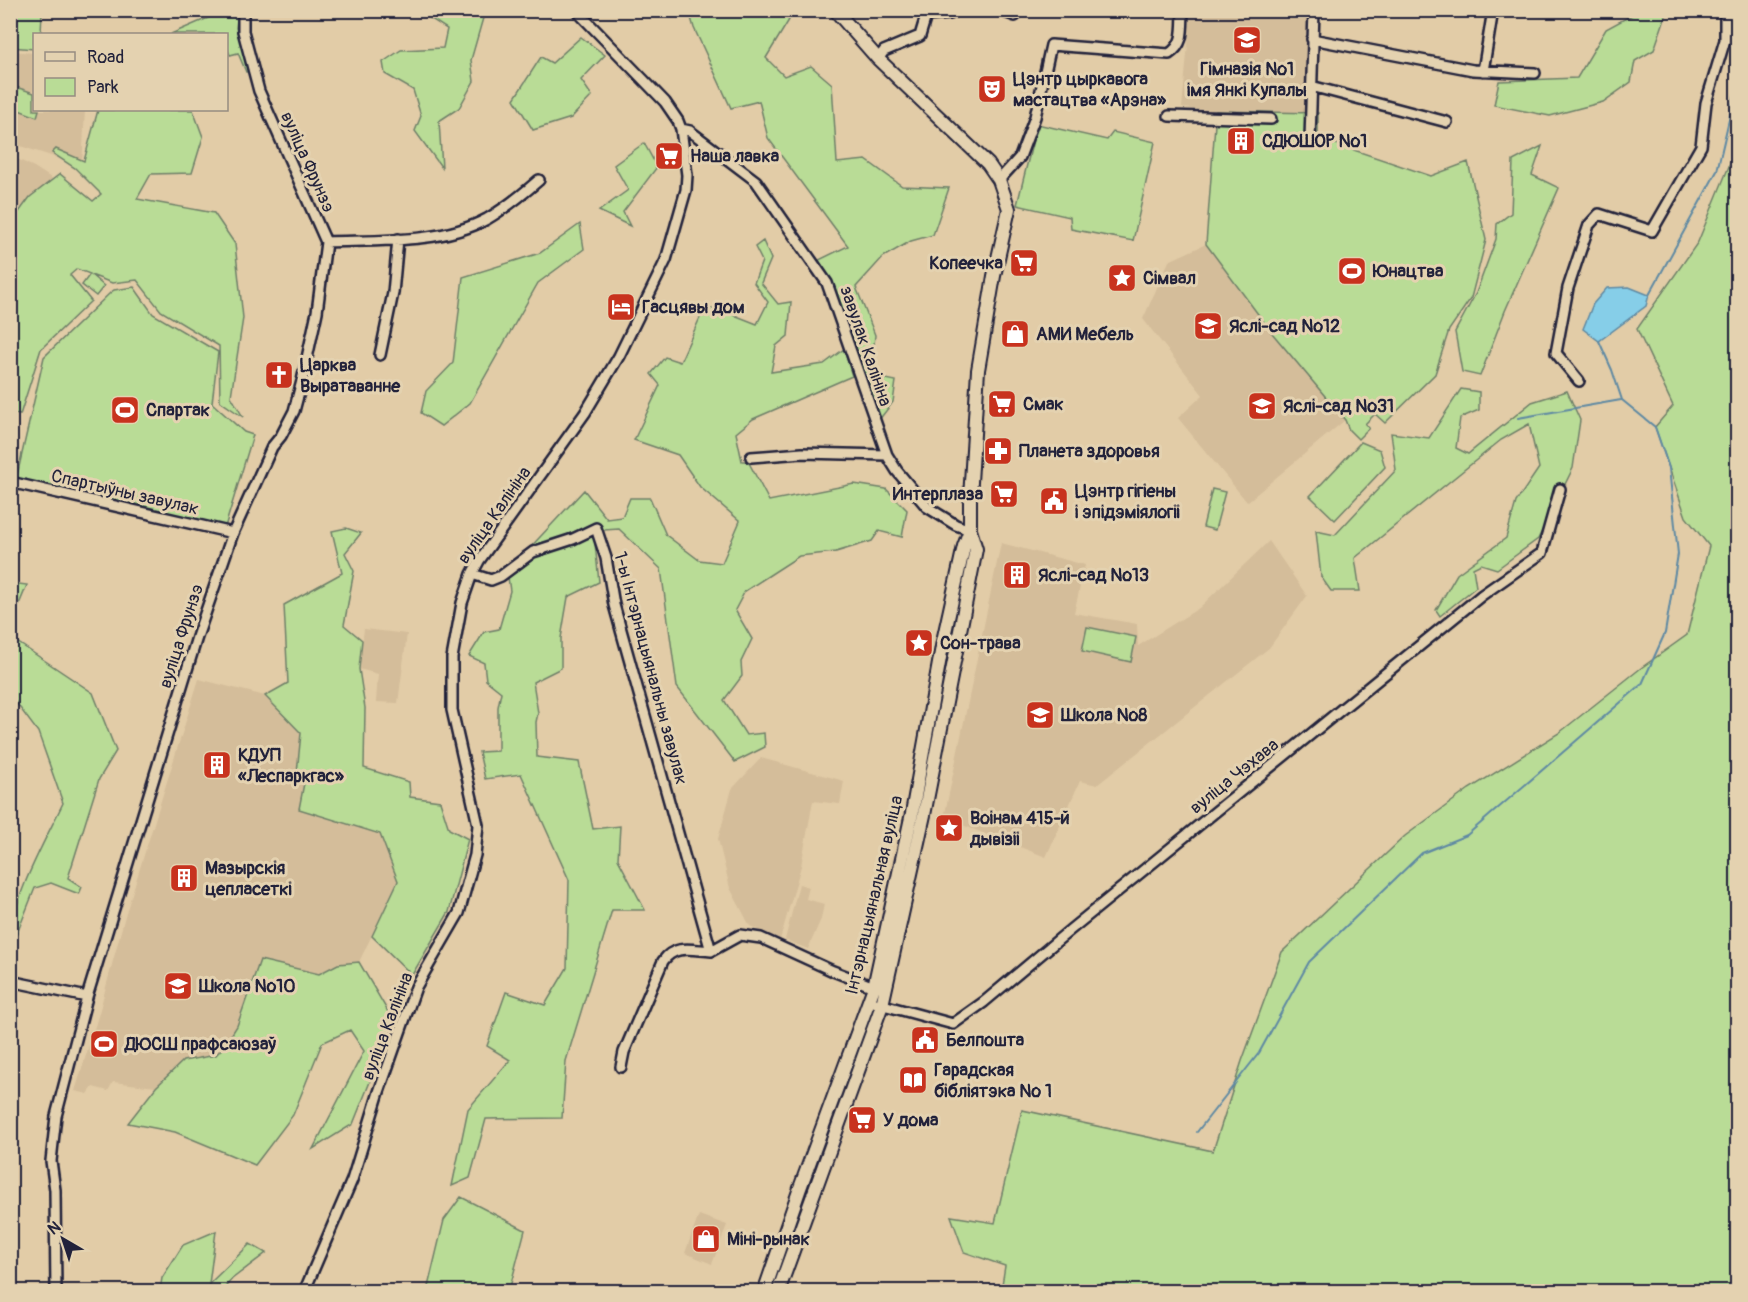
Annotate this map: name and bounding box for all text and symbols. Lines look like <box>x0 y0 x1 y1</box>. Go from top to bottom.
school or university icon: Гімназія №1 імя Янкі Купалы <box>1231 24 1263 56</box>
legend <box>33 33 228 111</box>
text: Road <box>87 46 124 69</box>
place label: Гімназія №1 імя Янкі Купалы <box>1187 58 1307 102</box>
place label: Цэнтр цыркавога мастацтва «Арэна» <box>1013 68 1167 112</box>
theatre icon: Цэнтр цыркавога мастацтва «Арэна» <box>976 73 1008 105</box>
text: Park <box>87 76 119 99</box>
street label: вуліца Фрунзэ <box>275 108 340 216</box>
building icon: СДЮШОР №1 <box>1225 125 1257 157</box>
place label: СДЮШОР №1 <box>1262 130 1367 153</box>
supermarket icon: Наша лавка <box>653 140 685 172</box>
place label: Наша лавка <box>690 145 780 168</box>
supermarket icon: Копеечка <box>1008 247 1040 279</box>
place label: Копеечка <box>929 252 1004 275</box>
sports icon: Юнацтва <box>1336 255 1368 287</box>
place label: Юнацтва <box>1372 260 1444 283</box>
place icon: Сімвал <box>1106 262 1138 294</box>
place label: Сімвал <box>1143 267 1196 290</box>
street label: завулак Калініна <box>834 283 897 409</box>
hotel icon: Гасцявы дом <box>605 291 637 323</box>
place label: Гасцявы дом <box>642 296 745 319</box>
school or university icon: Яслі-сад №12 <box>1192 310 1224 342</box>
place label: Яслі-сад №12 <box>1229 315 1340 338</box>
shop icon: АМИ Мебель <box>999 318 1031 350</box>
place label: АМИ Мебель <box>1036 323 1134 346</box>
place label: Царква Выратаванне <box>300 354 401 398</box>
church icon: Царква Выратаванне <box>263 359 295 391</box>
supermarket icon: Смак <box>986 388 1018 420</box>
school or university icon: Яслі-сад №31 <box>1246 390 1278 422</box>
place label: Смак <box>1023 393 1064 416</box>
sports icon: Спартак <box>109 394 141 426</box>
place label: Яслі-сад №31 <box>1283 395 1394 418</box>
place label: Спартак <box>146 399 210 422</box>
pharmacy icon: Планета здоровья <box>982 435 1014 467</box>
place label: Планета здоровья <box>1019 440 1160 463</box>
street label: вуліца Калініна <box>452 462 536 568</box>
street label: Спартыўны завулак <box>49 464 201 521</box>
supermarket icon: Интерплаза <box>988 478 1020 510</box>
place label: Цэнтр гігіены і эпідэміялогіі <box>1075 480 1180 524</box>
place label: Интерплаза <box>893 483 984 506</box>
public building icon: Цэнтр гігіены і эпідэміялогіі <box>1038 485 1070 517</box>
street label: 1-ы Інтэрнацыянальны завулак <box>608 549 693 787</box>
building icon: Яслі-сад №13 <box>1001 559 1033 591</box>
place label: Яслі-сад №13 <box>1038 564 1149 587</box>
street label: вуліца Фрунзэ <box>154 581 209 691</box>
place icon: Сон-трава <box>903 627 935 659</box>
place label: Сон-трава <box>940 632 1021 655</box>
school or university icon: Школа №8 <box>1024 699 1056 731</box>
place label: Школа №8 <box>1060 704 1147 727</box>
street label: вуліца Чэхава <box>1185 734 1283 819</box>
place label: КДУП «Леспаркгас» <box>238 744 345 788</box>
building icon: КДУП «Леспаркгас» <box>201 749 233 781</box>
street label: Інтэрнацыянальная вуліца <box>840 793 909 997</box>
place label: Воінам 415-й дывізіі <box>969 807 1070 851</box>
place icon: Воінам 415-й дывізіі <box>933 812 965 844</box>
place label: Мазырскія цепласеткі <box>205 857 292 901</box>
building icon: Мазырскія цепласеткі <box>168 862 200 894</box>
street label: вуліца Калініна <box>356 969 419 1083</box>
school or university icon: Школа №10 <box>162 970 194 1002</box>
place label: Школа №10 <box>198 975 296 998</box>
public building icon: Белпошта <box>909 1024 941 1056</box>
sports icon: ДЮСШ прафсаюзаў <box>88 1028 120 1060</box>
place label: Белпошта <box>946 1029 1025 1052</box>
place label: ДЮСШ прафсаюзаў <box>124 1033 276 1056</box>
place label: Гарадская бібліятэка № 1 <box>934 1059 1052 1103</box>
library icon: Гарадская бібліятэка № 1 <box>897 1064 929 1096</box>
supermarket icon: У дома <box>846 1104 878 1136</box>
place label: У дома <box>883 1109 939 1132</box>
north arrow <box>33 1209 93 1269</box>
text: N <box>44 1217 65 1239</box>
shop icon: Міні-рынак <box>690 1223 722 1255</box>
place label: Міні-рынак <box>727 1228 810 1251</box>

